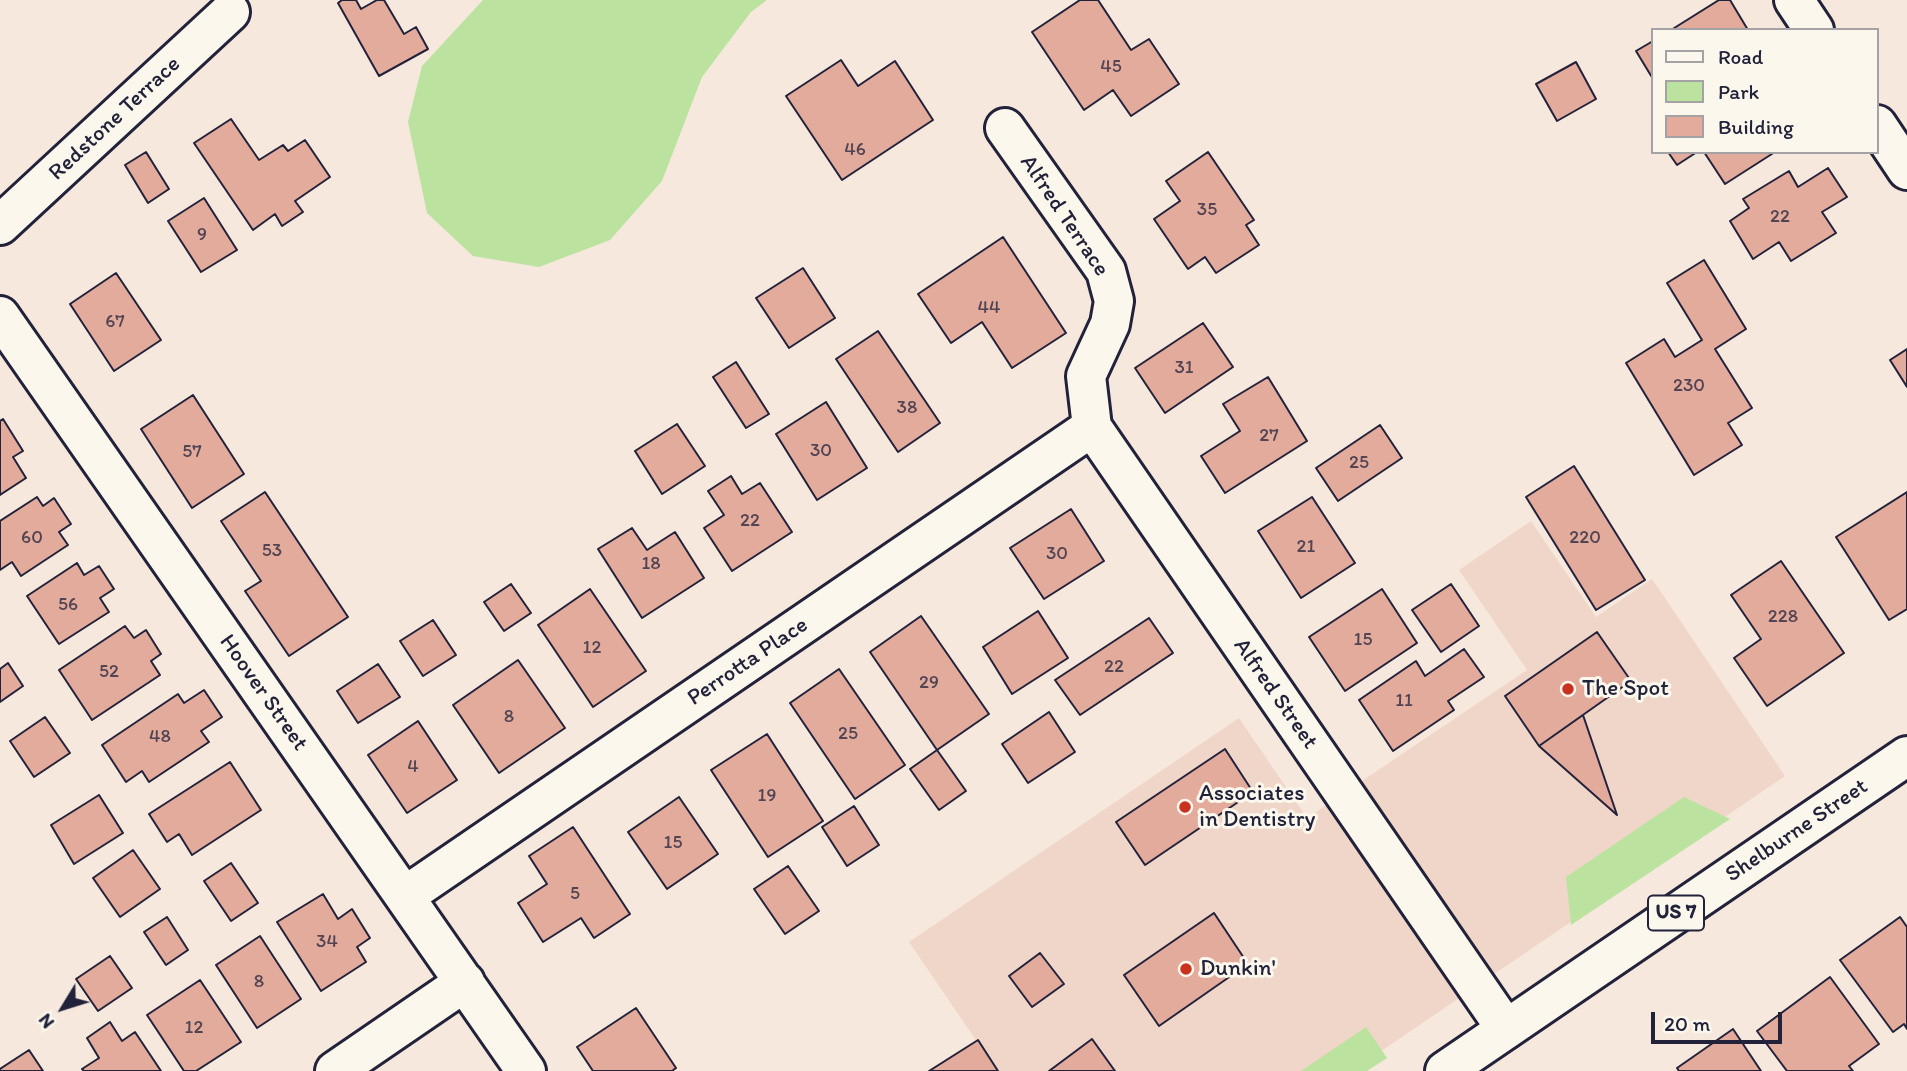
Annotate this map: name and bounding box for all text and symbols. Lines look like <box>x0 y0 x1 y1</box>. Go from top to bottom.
legend <box>1652 28 1879 154</box>
text: Road <box>1718 44 1763 69</box>
street label: Redstone Terrace <box>43 51 187 187</box>
house number: 45 <box>1100 56 1122 78</box>
text: Park <box>1718 79 1759 104</box>
text: Building <box>1718 114 1794 139</box>
house number: 46 <box>844 139 866 161</box>
street label: Alfred Terrace <box>1013 150 1115 282</box>
house number: 35 <box>1197 199 1217 221</box>
house number: 22 <box>1770 206 1790 228</box>
house number: 9 <box>197 224 207 246</box>
house number: 44 <box>978 297 1000 319</box>
house number: 67 <box>105 311 125 333</box>
house number: 31 <box>1174 357 1194 379</box>
house number: 230 <box>1673 375 1705 397</box>
house number: 38 <box>897 397 917 419</box>
house number: 27 <box>1259 425 1279 447</box>
house number: 30 <box>810 440 832 462</box>
house number: 57 <box>182 441 202 463</box>
house number: 25 <box>1349 452 1369 474</box>
house number: 22 <box>740 510 760 532</box>
house number: 60 <box>21 527 43 549</box>
house number: 220 <box>1569 527 1601 549</box>
house number: 21 <box>1297 536 1315 558</box>
house number: 53 <box>262 540 282 562</box>
house number: 30 <box>1046 543 1068 565</box>
house number: 18 <box>641 553 661 575</box>
house number: 56 <box>58 594 78 616</box>
house number: 228 <box>1768 606 1798 628</box>
street label: Perrotta Place <box>682 612 814 712</box>
street label: Hoover Street <box>213 629 313 757</box>
house number: 15 <box>1354 629 1372 651</box>
street label: Alfred Street <box>1227 633 1323 755</box>
house number: 12 <box>583 637 601 659</box>
house number: 22 <box>1104 656 1124 678</box>
house number: 52 <box>99 661 119 683</box>
house number: 29 <box>919 672 939 694</box>
place label: The Spot <box>1582 675 1669 703</box>
marker: The Spot <box>1560 681 1576 697</box>
house number: 11 <box>1395 690 1413 712</box>
house number: 8 <box>504 706 514 728</box>
house number: 25 <box>838 723 858 745</box>
house number: 48 <box>149 726 171 748</box>
house number: 4 <box>407 756 419 778</box>
street label: Shelburne Street <box>1721 773 1873 889</box>
place label: Associates in Dentistry <box>1199 780 1315 834</box>
house number: 19 <box>758 785 776 807</box>
marker: Associates in Dentistry <box>1177 799 1193 815</box>
house number: 15 <box>664 832 682 854</box>
house number: 5 <box>570 883 580 905</box>
road number: US 7 <box>1648 895 1704 930</box>
house number: 34 <box>316 931 338 953</box>
place label: Dunkin' <box>1200 955 1276 983</box>
marker: Dunkin' <box>1178 961 1194 977</box>
house number: 8 <box>254 971 264 993</box>
north arrow <box>28 973 98 1043</box>
scale bar <box>1655 998 1786 1042</box>
text: N <box>33 1009 59 1033</box>
text: 20 m <box>1664 1011 1710 1036</box>
house number: 12 <box>185 1017 203 1039</box>

